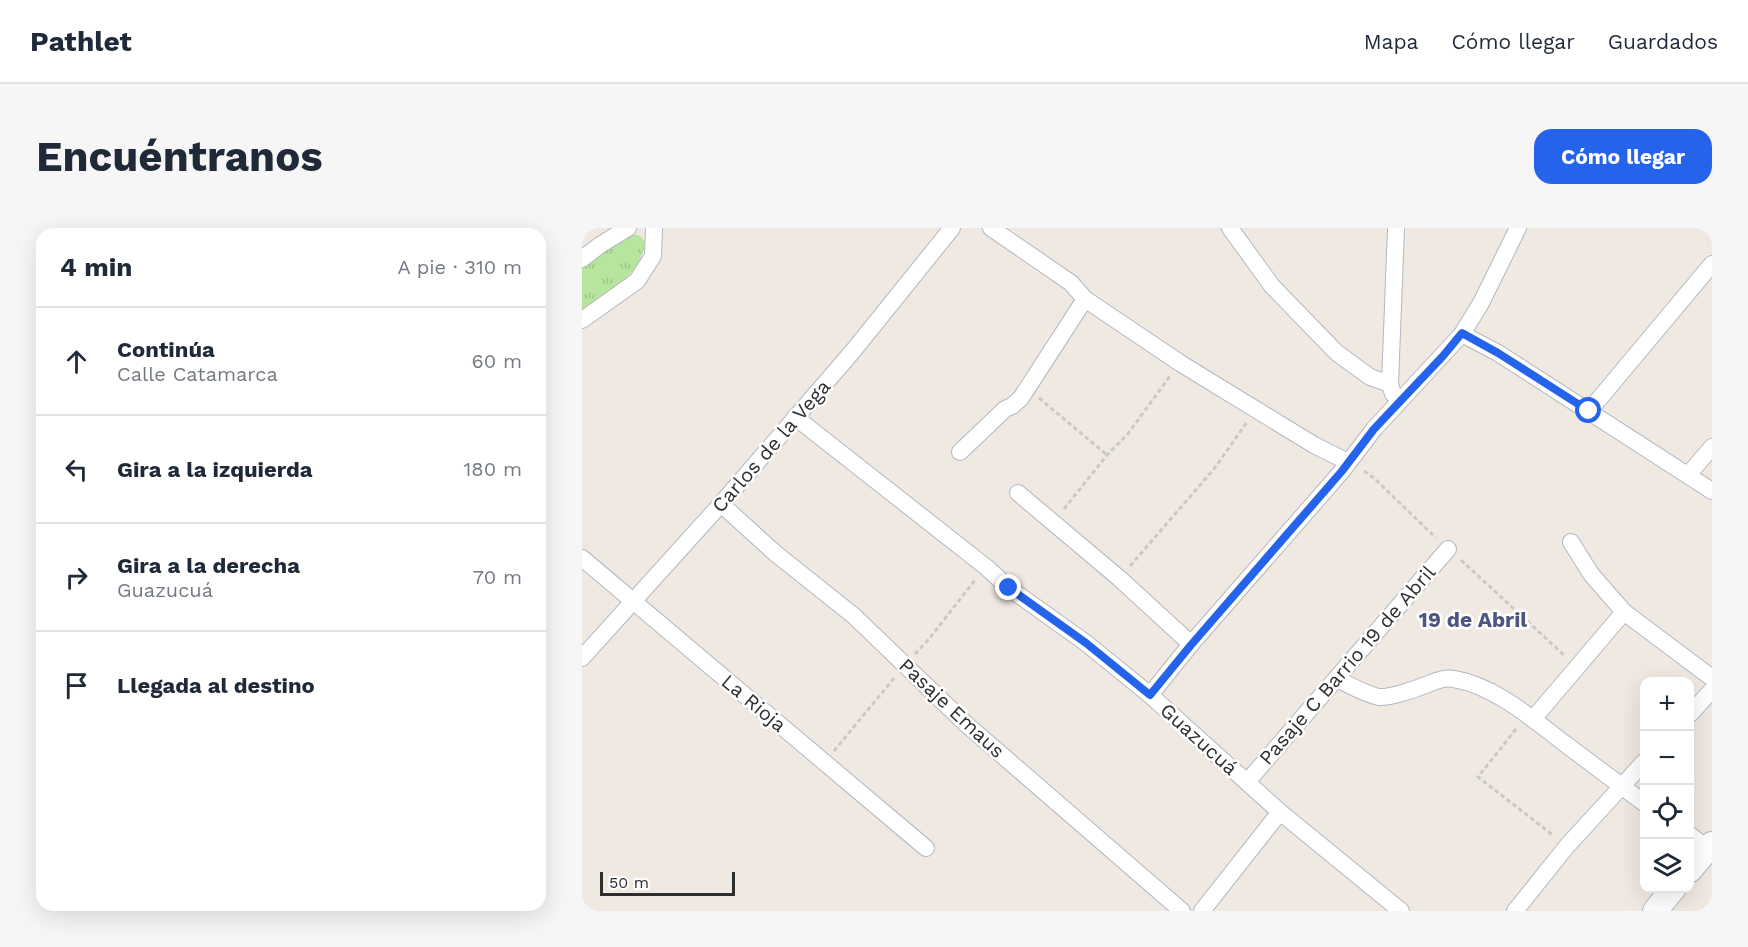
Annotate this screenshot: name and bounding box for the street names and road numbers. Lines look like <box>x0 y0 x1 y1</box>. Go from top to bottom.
street label: Carlos de la Vega <box>707 375 835 517</box>
street label: Pasaje C Barrio 19 de Abril <box>1254 560 1440 770</box>
street label: Pasaje Emaus <box>894 653 1010 763</box>
street label: La Rioja <box>717 669 791 737</box>
street label: Guazucuá <box>1155 698 1243 780</box>

